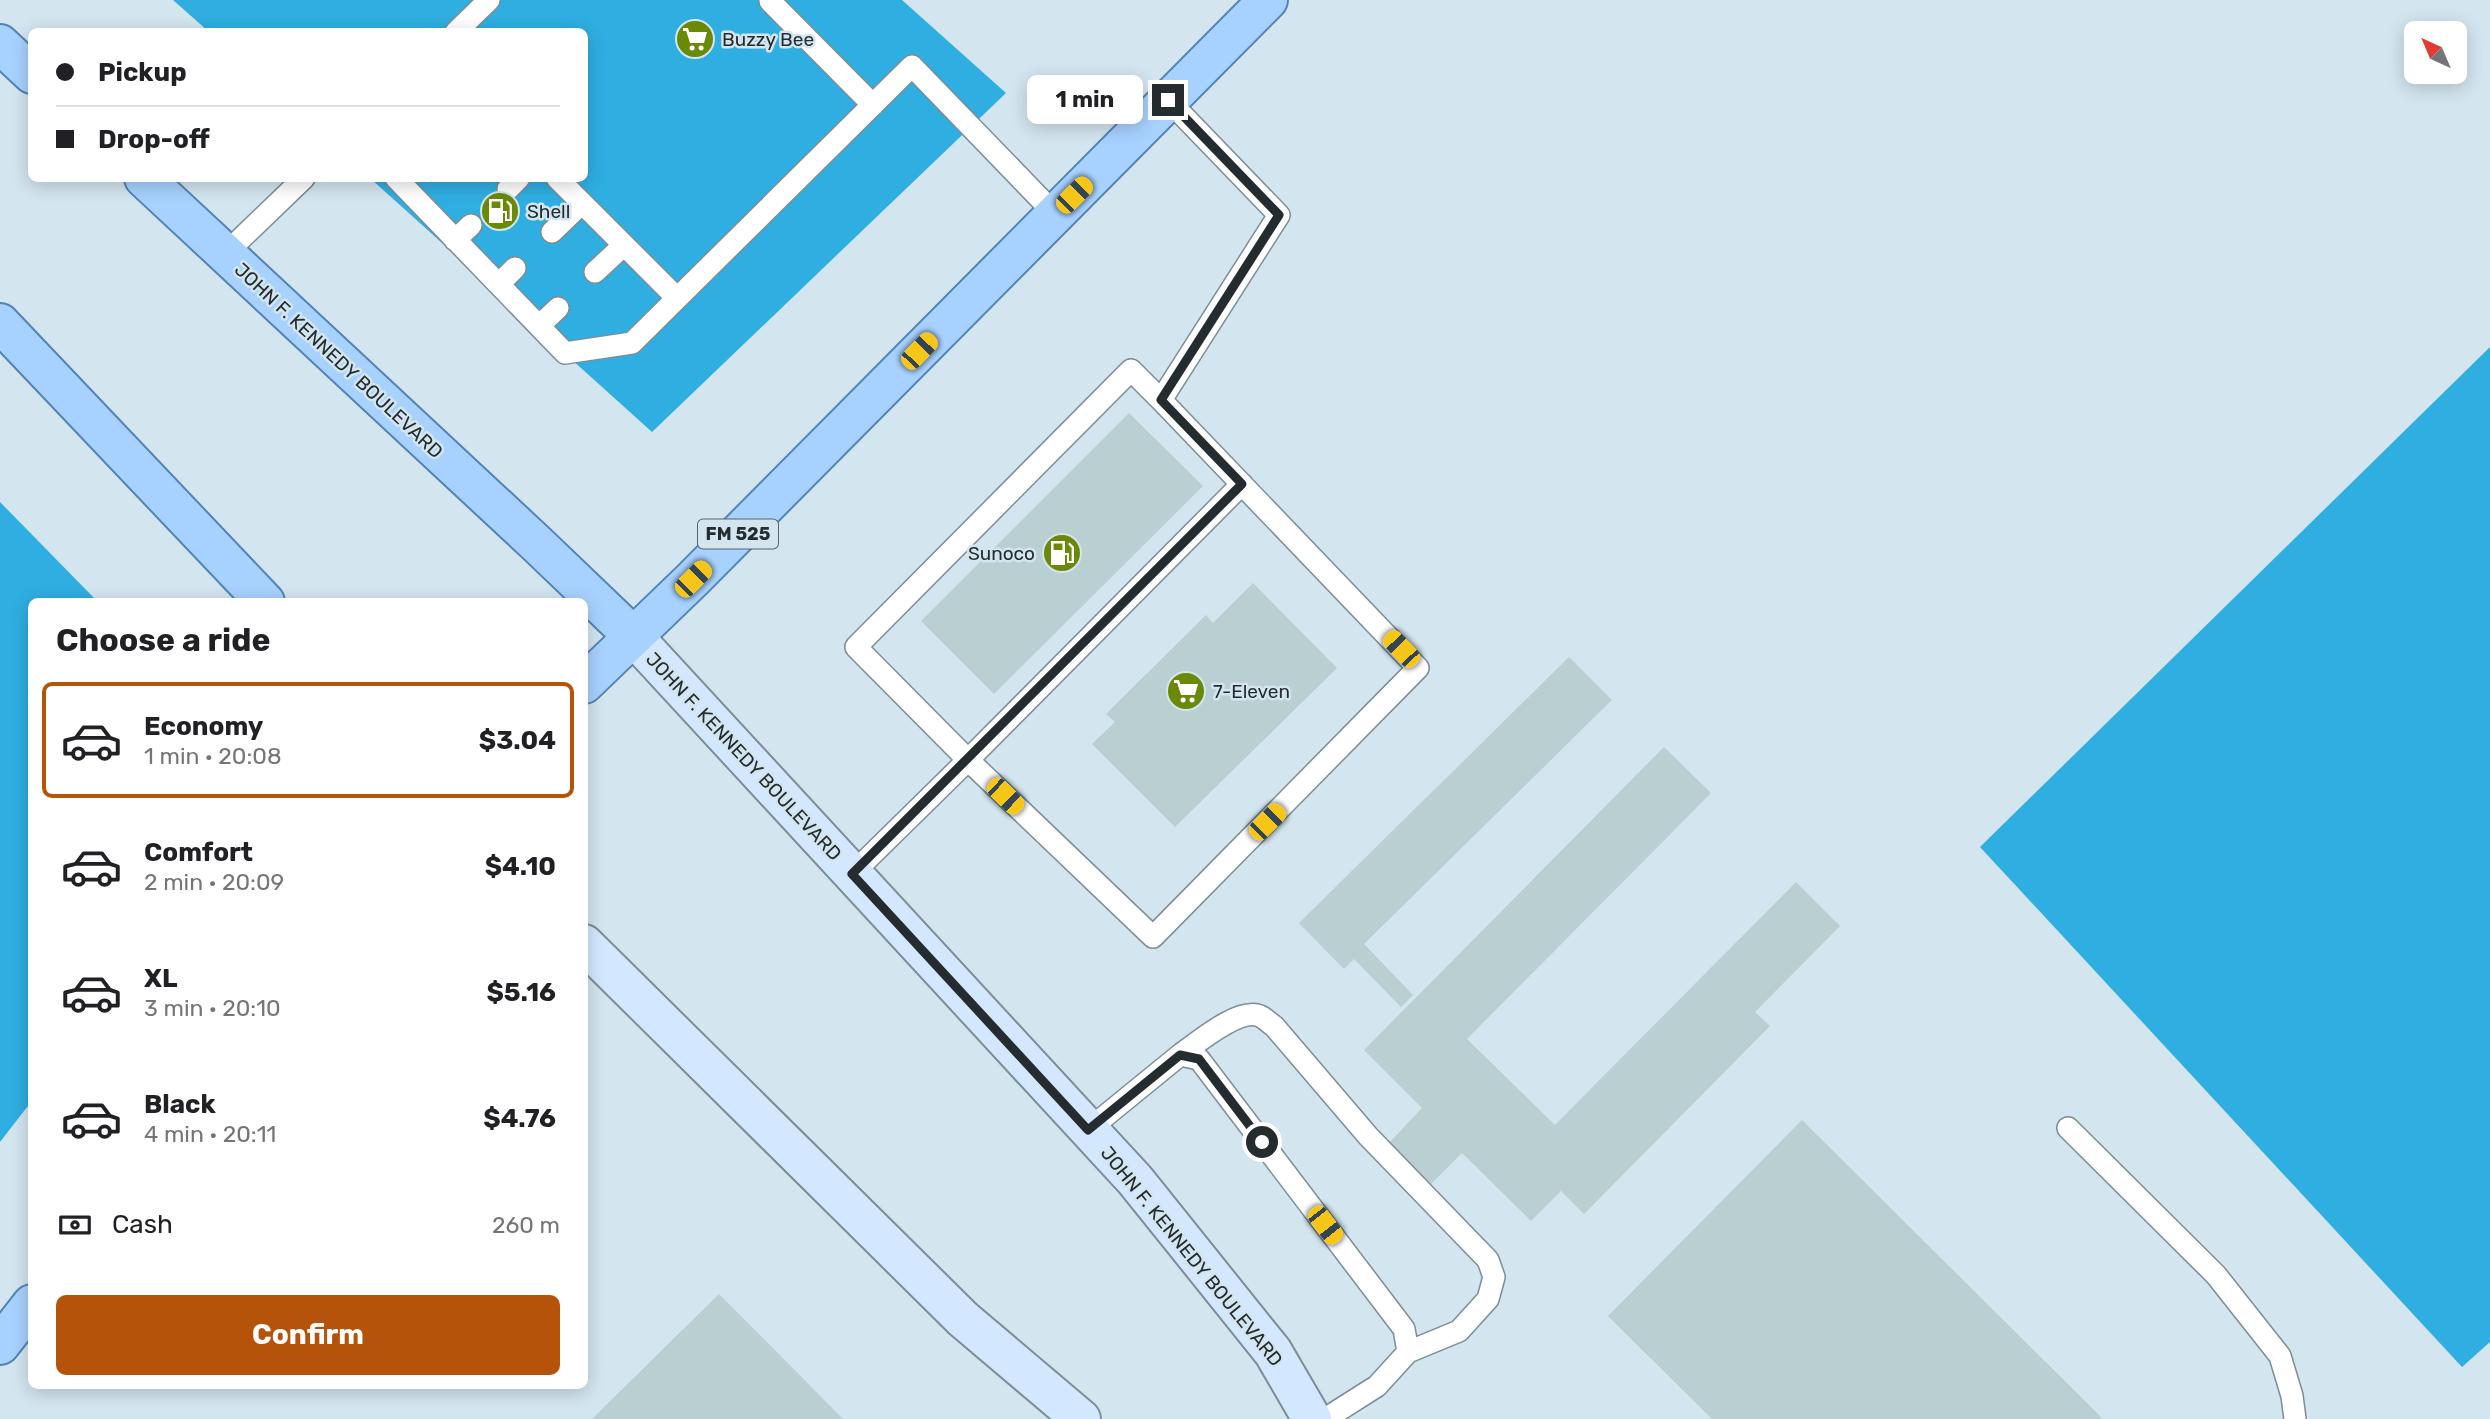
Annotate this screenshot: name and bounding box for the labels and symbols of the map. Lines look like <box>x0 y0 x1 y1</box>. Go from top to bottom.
supermarket icon: Buzzy Bee <box>674 18 716 60</box>
north arrow <box>2404 21 2468 84</box>
place label: Buzzy Bee <box>722 28 814 51</box>
callout: 1 min <box>1028 76 1144 124</box>
route end <box>1152 84 1184 116</box>
car <box>1052 173 1097 217</box>
fuel station icon: Shell <box>479 190 521 232</box>
place label: Shell <box>527 200 570 223</box>
street label: JOHN F. KENNEDY BOULEVARD <box>230 258 448 463</box>
car <box>897 329 942 373</box>
road number: FM 525 <box>698 520 778 548</box>
fuel station icon: Sunoco <box>1041 532 1083 574</box>
place label: Sunoco <box>968 542 1035 565</box>
car <box>671 557 716 601</box>
car <box>1379 627 1424 671</box>
street label: JOHN F. KENNEDY BOULEVARD <box>641 647 846 865</box>
supermarket icon: 7-Eleven <box>1165 670 1207 712</box>
place label: 7-Eleven <box>1213 680 1290 703</box>
car <box>983 774 1028 818</box>
car <box>1245 800 1290 844</box>
route start <box>1246 1126 1278 1158</box>
street label: JOHN F. KENNEDY BOULEVARD <box>1096 1142 1287 1371</box>
car <box>1304 1202 1347 1248</box>

